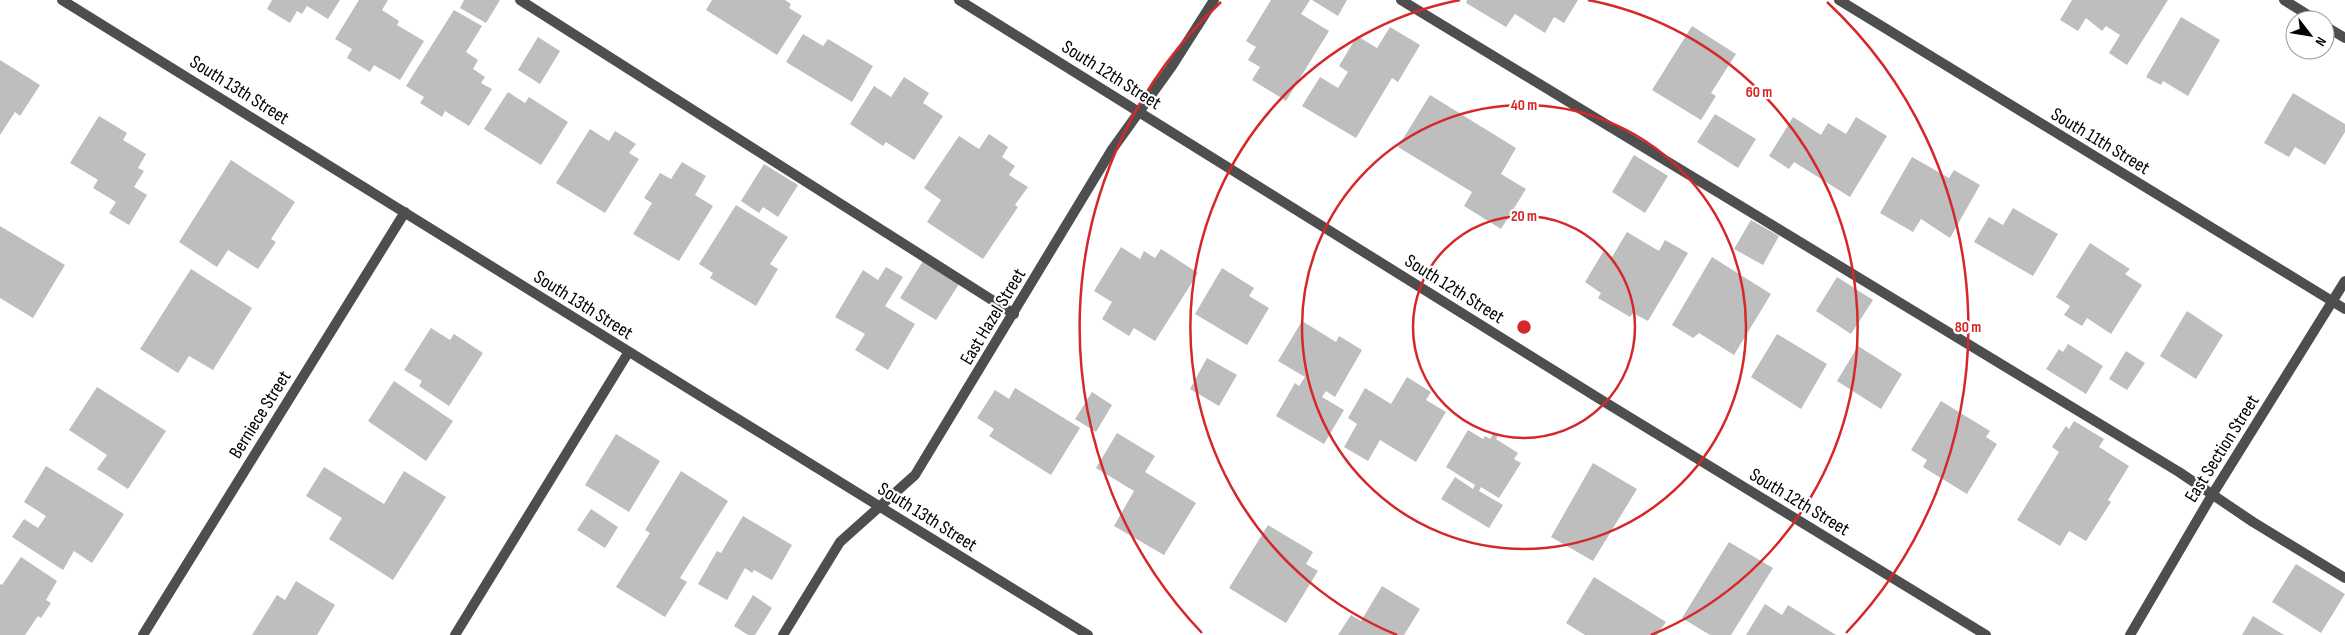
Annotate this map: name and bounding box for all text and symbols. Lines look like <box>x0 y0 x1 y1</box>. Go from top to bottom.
north arrow <box>2285 10 2335 60</box>
text: N <box>2312 34 2330 49</box>
street label: South 12th Street <box>1057 36 1165 115</box>
street label: South 13th Street <box>185 51 293 130</box>
text: 60 m <box>1746 83 1772 102</box>
text: 40 m <box>1511 96 1537 115</box>
street label: South 11th Street <box>2047 103 2154 180</box>
text: 20 m <box>1511 207 1537 226</box>
street label: South 12th Street <box>1400 250 1508 329</box>
street label: East Hazel Street <box>956 264 1031 369</box>
street label: South 13th Street <box>529 266 637 345</box>
centre of rings <box>1515 318 1533 336</box>
text: 80 m <box>1955 318 1981 337</box>
street label: Berniece Street <box>224 366 296 463</box>
street label: East Section Street <box>2180 391 2265 507</box>
street label: South 12th Street <box>1745 463 1854 541</box>
street label: South 13th Street <box>873 478 981 557</box>

